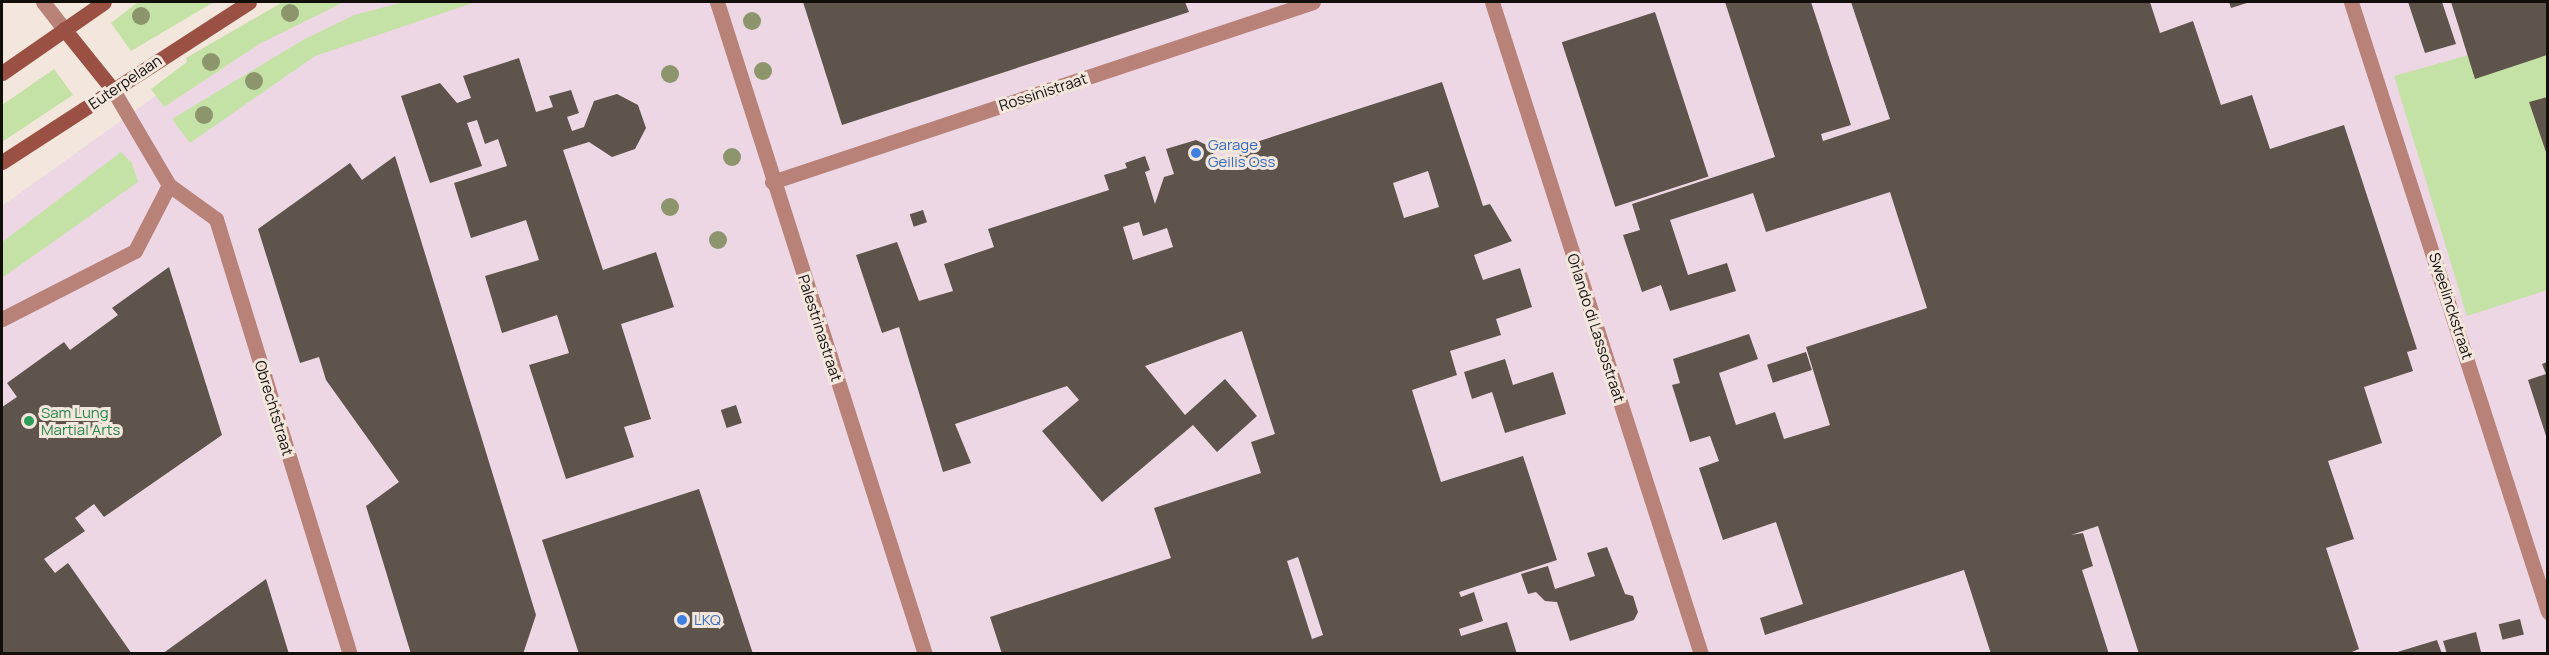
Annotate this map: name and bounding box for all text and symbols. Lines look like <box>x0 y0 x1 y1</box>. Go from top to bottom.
street label: Euterpelaan <box>85 51 165 113</box>
street label: Rossinistraat <box>997 69 1089 115</box>
place label: Garage Geilis Oss <box>1208 135 1275 170</box>
marker: Garage Geilis Oss <box>1189 146 1203 160</box>
street label: Sweelinckstraat <box>2425 250 2477 362</box>
street label: Orlando di Lassostraat <box>1563 251 1629 405</box>
street label: Palestrinastraat <box>794 272 846 384</box>
street label: Obrechtstraat <box>251 358 297 458</box>
place label: Sam Lung Martial Arts <box>41 403 120 438</box>
marker: Sam Lung Martial Arts <box>22 414 36 428</box>
place label: LKQ <box>694 611 721 629</box>
marker: LKQ <box>675 613 689 627</box>

